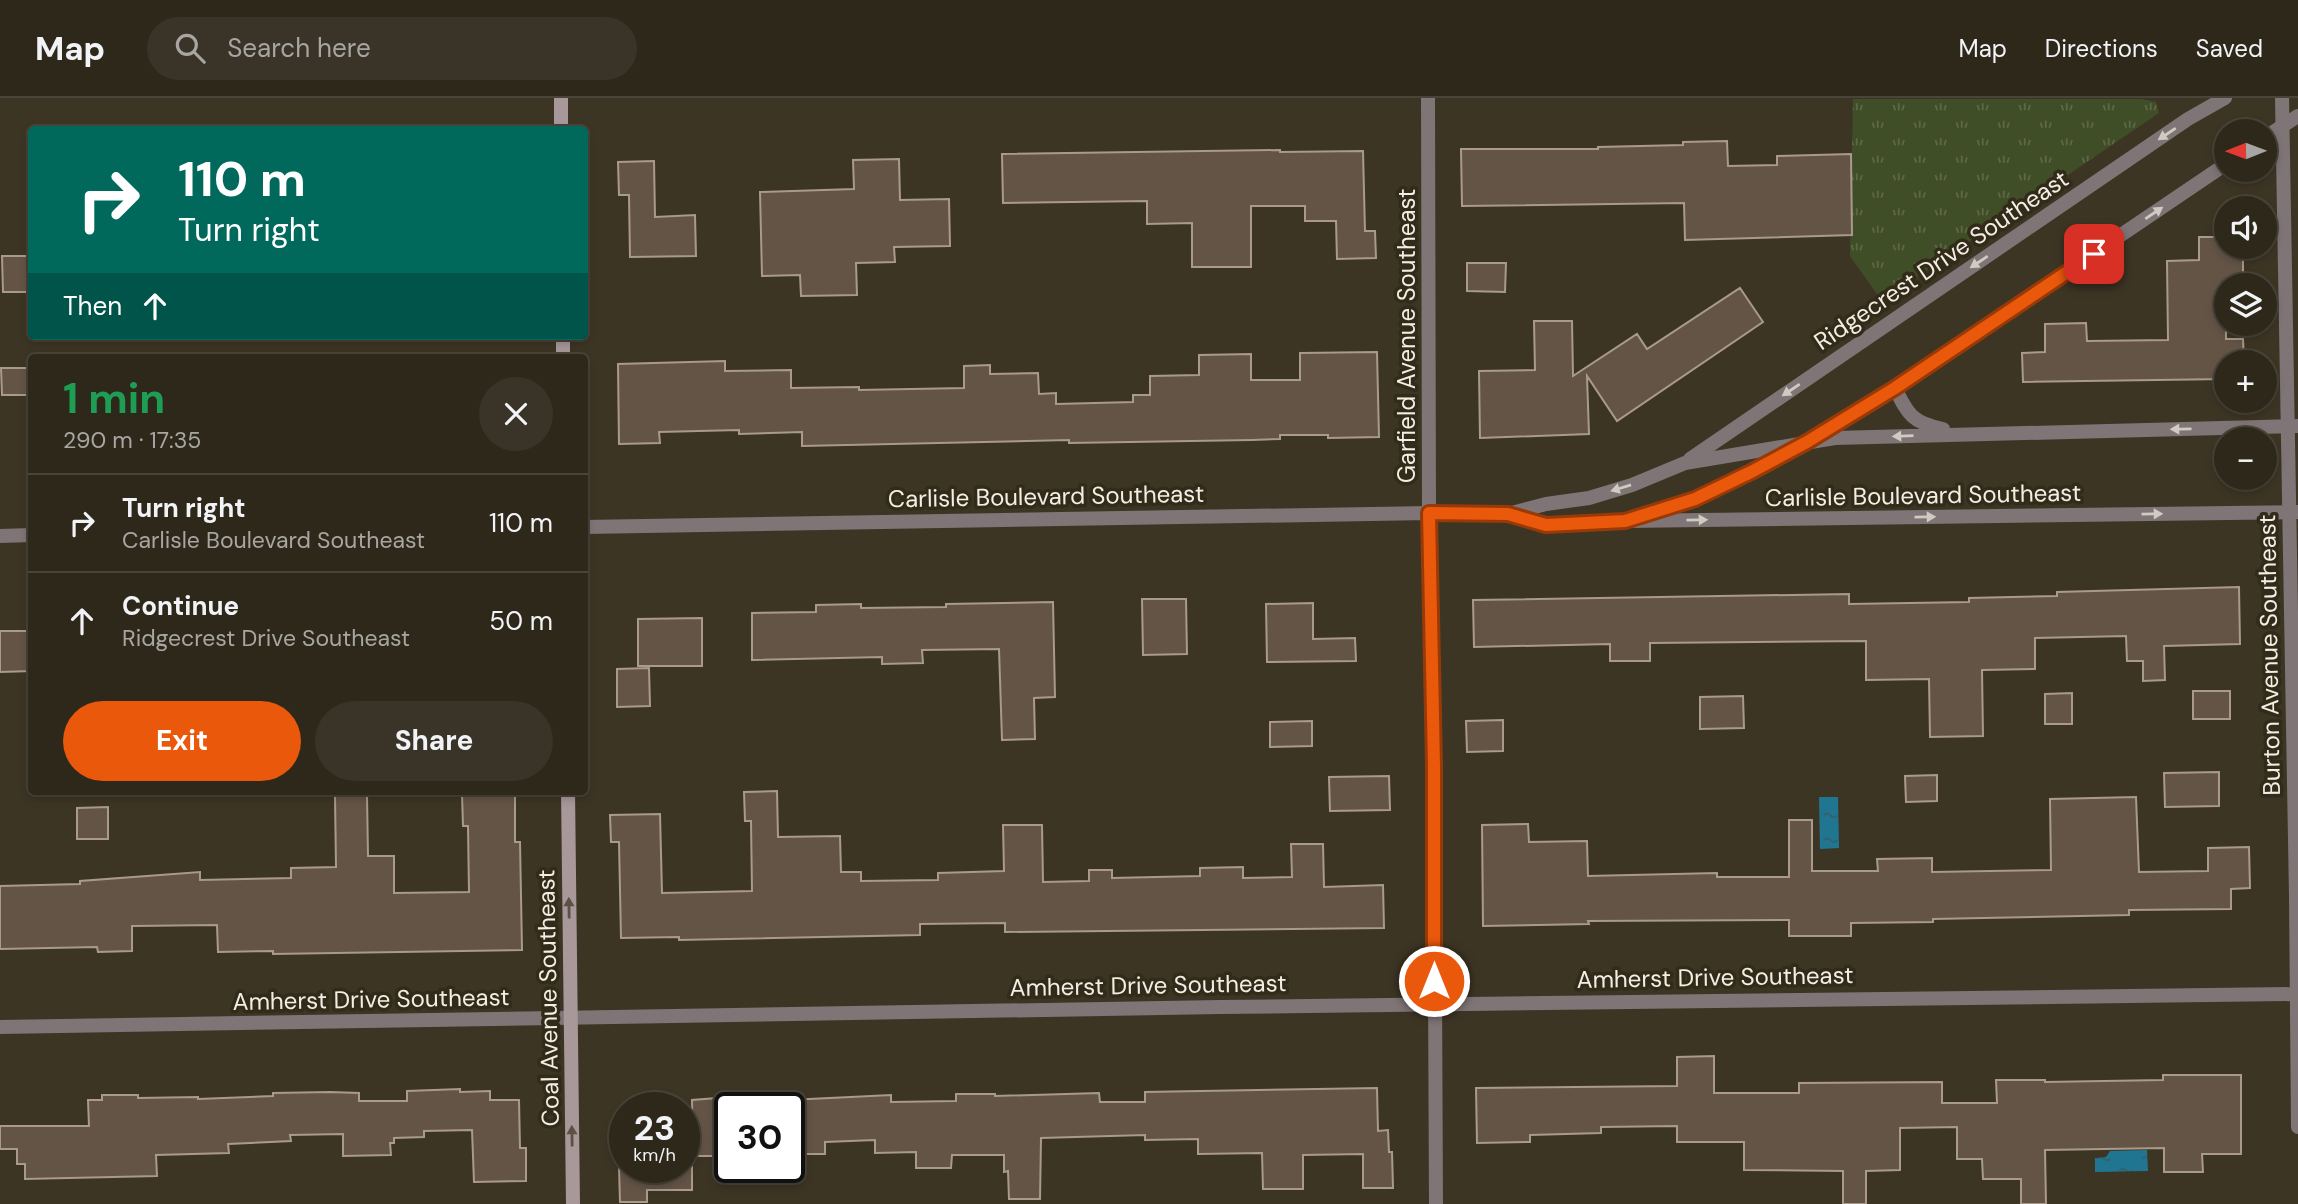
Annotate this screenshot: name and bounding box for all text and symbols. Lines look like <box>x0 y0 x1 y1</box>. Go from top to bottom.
search box <box>147 17 637 80</box>
text: Map <box>35 27 105 70</box>
icon: search <box>171 29 209 67</box>
text: Search here <box>227 31 371 65</box>
text: Map <box>1959 33 2007 64</box>
text: Directions <box>2045 33 2158 64</box>
text: Saved <box>2196 33 2263 64</box>
north arrow <box>2214 119 2277 182</box>
map controls <box>2214 119 2277 490</box>
one-way arrow <box>2158 127 2176 141</box>
text: 110 m <box>178 147 306 211</box>
icon: right <box>63 154 154 245</box>
street label: Ridgecrest Drive Southeast <box>1808 163 2074 357</box>
street label: Garfield Avenue Southeast <box>1391 189 1422 483</box>
button: sound <box>2214 196 2277 259</box>
one-way arrow <box>2145 206 2163 220</box>
text: Turn right <box>178 209 320 251</box>
pin <box>2064 224 2124 284</box>
icon: arrive <box>2075 235 2113 273</box>
one-way arrow <box>1970 255 1988 269</box>
button: layers <box>2214 273 2277 336</box>
icon: ahead <box>136 287 174 325</box>
text: Then <box>63 289 122 323</box>
button: + <box>2214 350 2277 413</box>
text: 1 min <box>63 371 165 426</box>
button: close <box>479 377 553 451</box>
one-way arrow <box>1782 383 1800 397</box>
one-way arrow <box>2170 423 2192 435</box>
text: 290 m · 17:35 <box>63 425 201 455</box>
button: − <box>2214 427 2277 490</box>
one-way arrow <box>1892 430 1914 442</box>
street label: Carlisle Boulevard Southeast <box>1765 477 2081 513</box>
street label: Carlisle Boulevard Southeast <box>888 478 1204 514</box>
one-way arrow <box>1610 483 1631 494</box>
text: Turn right <box>122 491 246 525</box>
icon: right <box>63 504 101 542</box>
text: 110 m <box>489 506 553 540</box>
one-way arrow <box>2141 508 2163 520</box>
one-way arrow <box>1914 511 1936 523</box>
one-way arrow <box>1686 514 1708 526</box>
street label: Burton Avenue Southeast <box>2251 514 2287 796</box>
text: Carlisle Boulevard Southeast <box>122 525 425 555</box>
text: Continue <box>122 589 239 623</box>
icon: ahead <box>63 602 101 640</box>
text: 50 m <box>489 604 553 638</box>
text: Ridgecrest Drive Southeast <box>122 623 410 653</box>
button: Exit <box>63 701 301 781</box>
button: Share <box>315 701 553 781</box>
street label: Coal Avenue Southeast <box>530 869 566 1127</box>
one-way arrow <box>563 897 575 919</box>
position arrow <box>1397 944 1471 1018</box>
street label: Amherst Drive Southeast <box>1576 959 1854 995</box>
street label: Amherst Drive Southeast <box>1009 967 1287 1003</box>
street label: Amherst Drive Southeast <box>232 981 510 1017</box>
speed limit sign: 30 <box>714 1092 805 1183</box>
text: 23 <box>634 1105 675 1151</box>
one-way arrow <box>566 1125 578 1147</box>
text: km/h <box>633 1143 676 1167</box>

